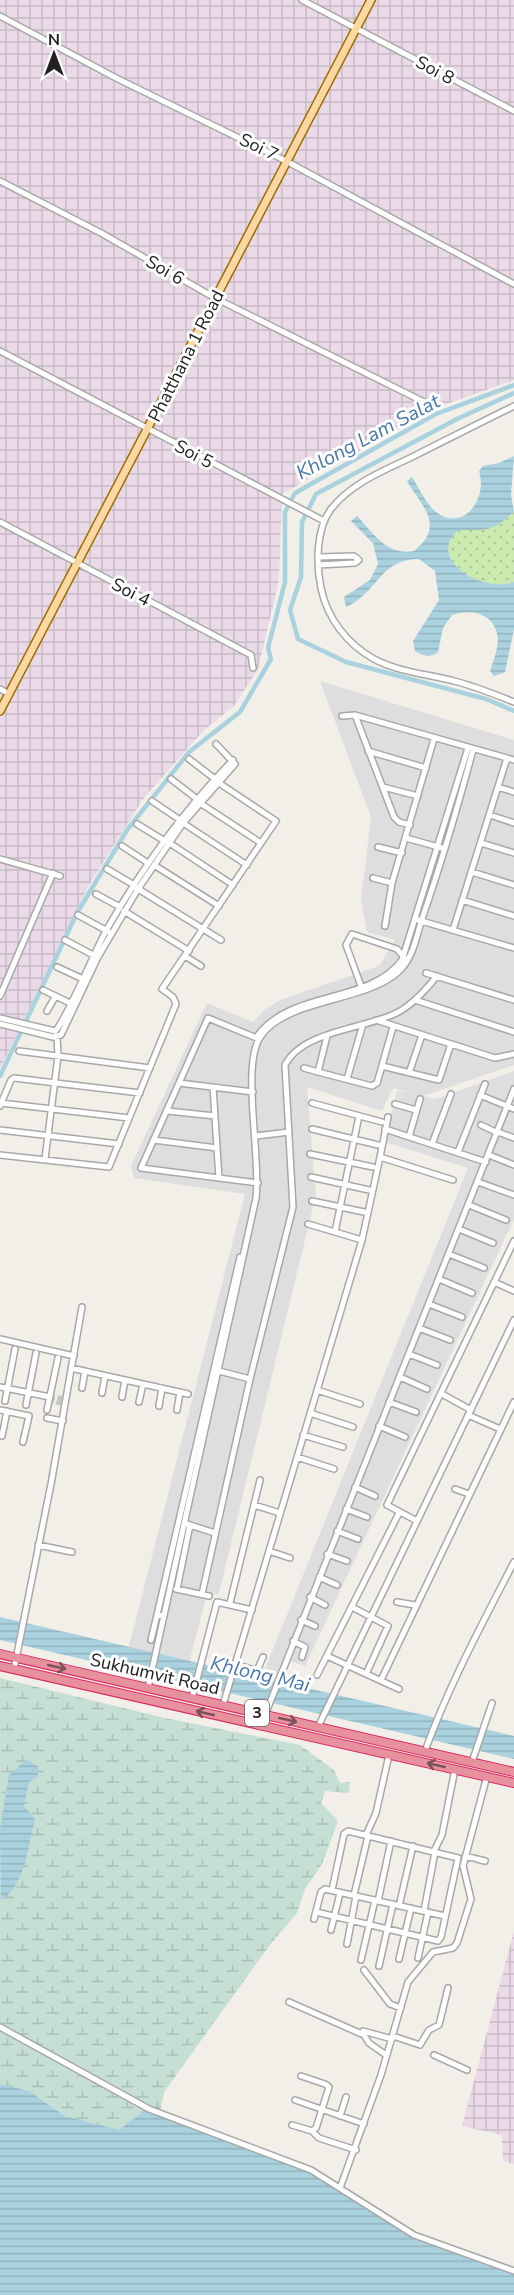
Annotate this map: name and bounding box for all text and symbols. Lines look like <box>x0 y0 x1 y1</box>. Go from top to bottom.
north arrow <box>24 24 84 84</box>
text: N <box>48 29 60 51</box>
street label: Soi 8 <box>411 50 459 90</box>
street label: Soi 7 <box>235 127 283 167</box>
street label: Soi 6 <box>141 249 189 291</box>
street label: Phatthana 1 Road <box>142 286 230 426</box>
water label: Khlong Lam Salat <box>291 387 445 486</box>
street label: Soi 5 <box>170 434 218 474</box>
street label: Soi 4 <box>107 572 155 612</box>
street label: Sukhumvit Road <box>88 1647 222 1701</box>
water label: Khlong Mai <box>208 1649 313 1699</box>
one-way arrow <box>47 1662 66 1674</box>
road number: 3 <box>245 1700 269 1726</box>
one-way arrow <box>196 1706 215 1718</box>
one-way arrow <box>278 1715 297 1726</box>
one-way arrow <box>427 1759 447 1770</box>

